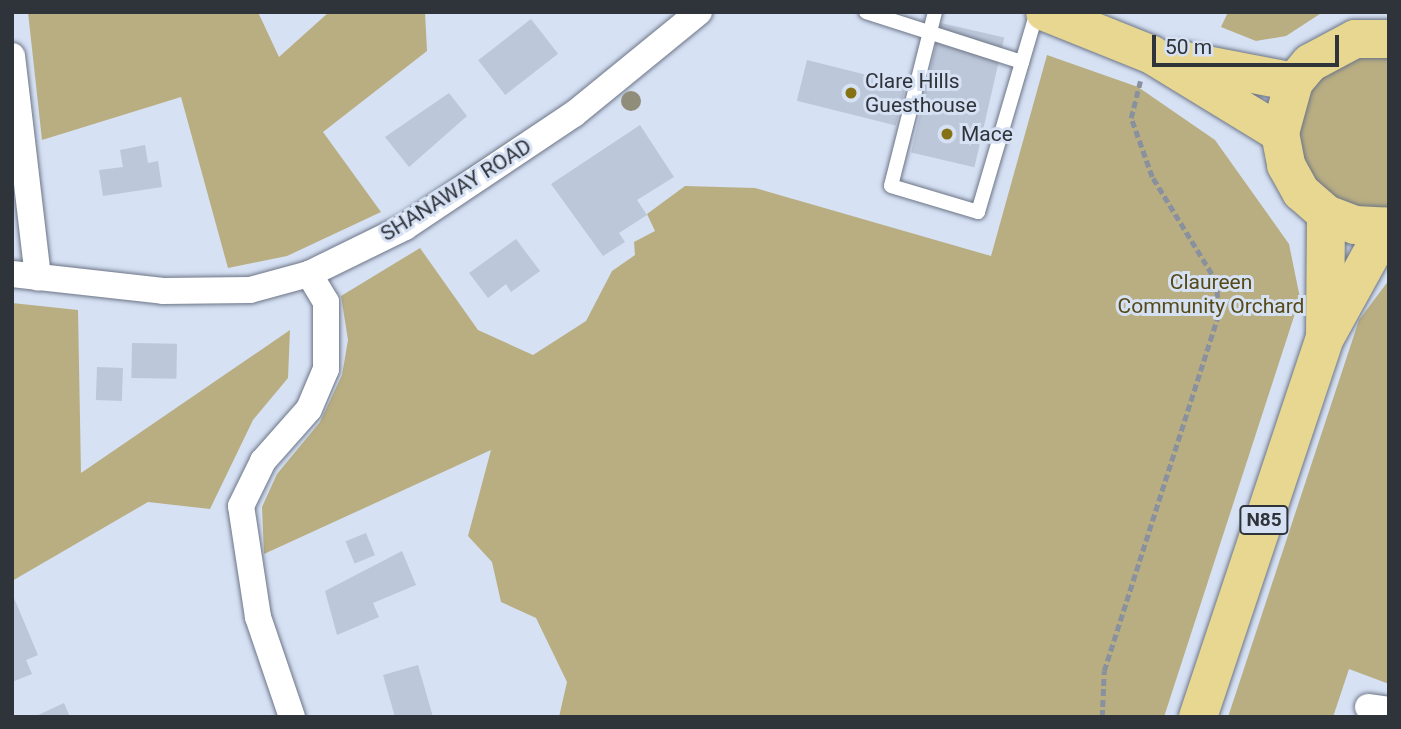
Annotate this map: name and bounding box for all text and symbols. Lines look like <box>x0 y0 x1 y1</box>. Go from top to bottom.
scale bar <box>1156 21 1343 65</box>
text: 50 m <box>1165 35 1212 59</box>
place label: Clare Hills Guesthouse <box>865 68 977 118</box>
marker: Clare Hills Guesthouse <box>843 85 859 101</box>
place label: Mace <box>961 121 1013 147</box>
marker: Mace <box>939 126 955 142</box>
street label: SHANAWAY ROAD <box>376 134 536 246</box>
park label: Claureen Community Orchard <box>1118 269 1304 319</box>
road number: N85 <box>1238 505 1290 536</box>

